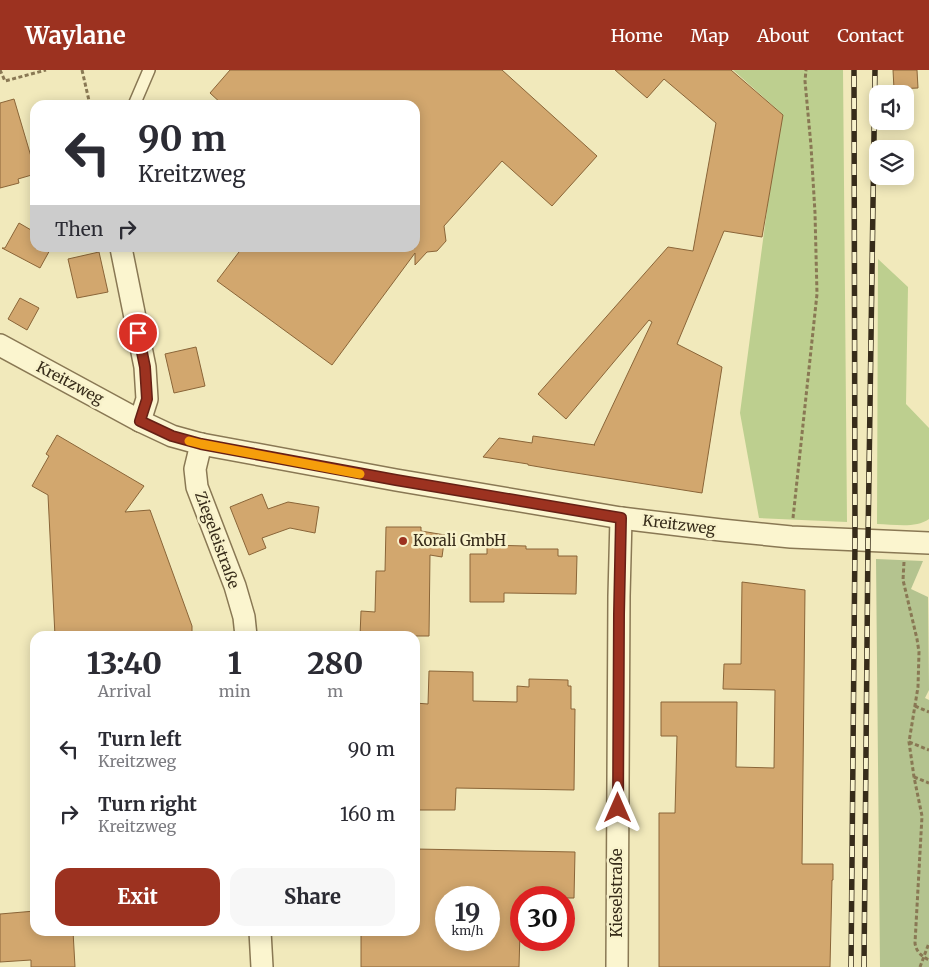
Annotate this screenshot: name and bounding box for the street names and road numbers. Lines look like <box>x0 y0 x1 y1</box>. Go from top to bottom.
street label: Kreitzweg <box>33 357 107 408</box>
street label: Ziegeleistraße <box>191 489 244 591</box>
street label: Kreitzweg <box>642 511 717 538</box>
street label: Kieselstraße <box>607 848 626 938</box>

